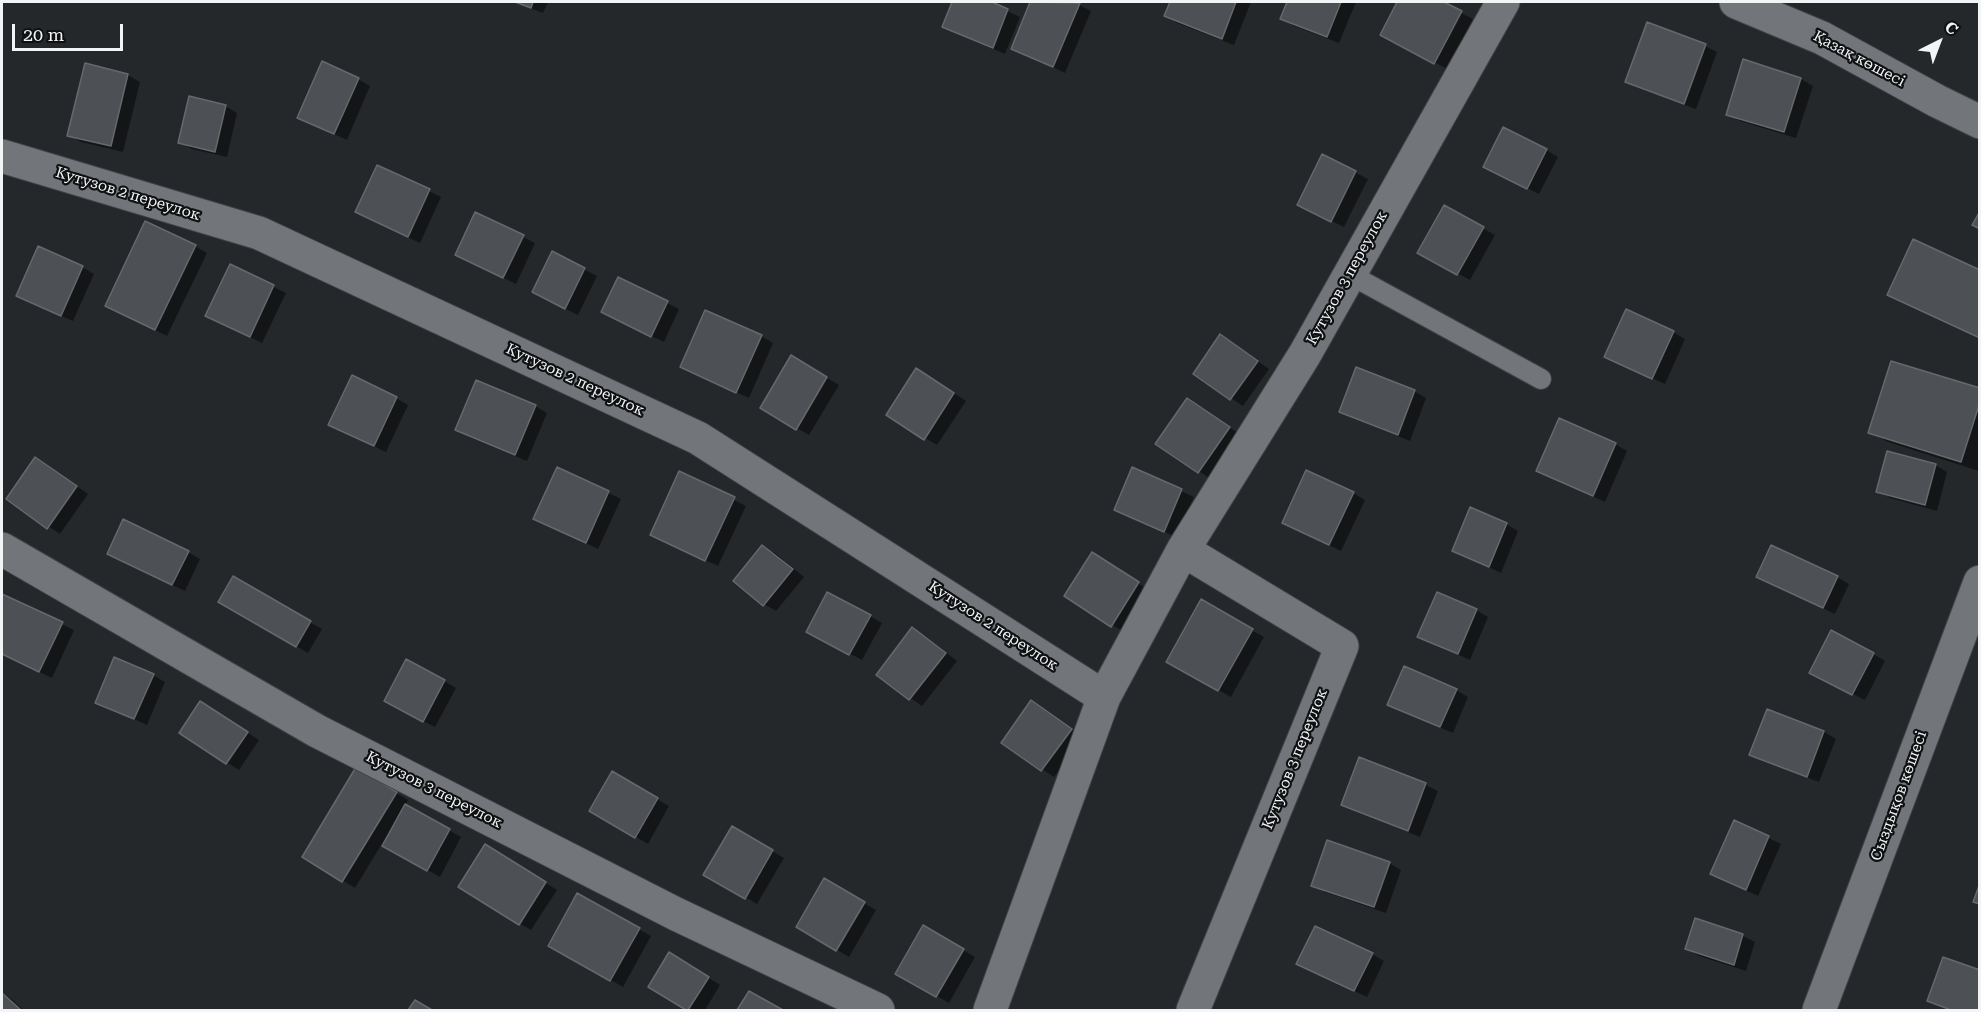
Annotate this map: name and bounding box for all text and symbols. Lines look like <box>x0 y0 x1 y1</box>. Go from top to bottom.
scale bar <box>15 12 126 50</box>
north arrow <box>1909 12 1969 72</box>
text: С <box>1941 17 1962 39</box>
text: 20 m <box>23 24 64 45</box>
street label: Қазақ көшесі <box>1810 27 1908 91</box>
street label: Кутузов 2 переулок <box>54 163 202 225</box>
street label: Кутузов 3 переулок <box>1303 208 1391 348</box>
street label: Кутузов 2 переулок <box>503 340 647 420</box>
street label: Кутузов 2 переулок <box>925 578 1061 674</box>
street label: Кутузов 3 переулок <box>1259 686 1331 832</box>
street label: Сыздықов көшесі <box>1867 729 1931 863</box>
street label: Кутузов 3 переулок <box>363 748 505 832</box>

